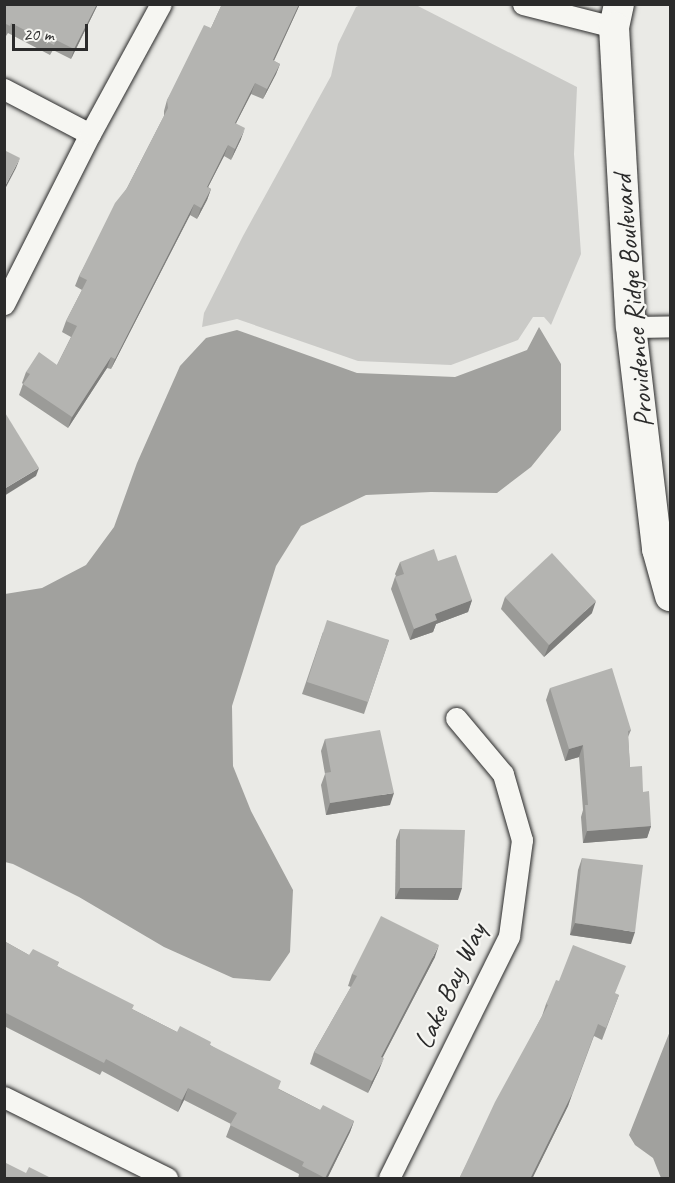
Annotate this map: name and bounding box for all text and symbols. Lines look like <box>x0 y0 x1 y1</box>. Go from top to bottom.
scale bar <box>15 12 92 50</box>
text: 20 m <box>23 23 54 45</box>
street label: Providence Ridge Boulevard <box>605 173 661 429</box>
street label: Lake Bay Way <box>406 918 494 1054</box>

